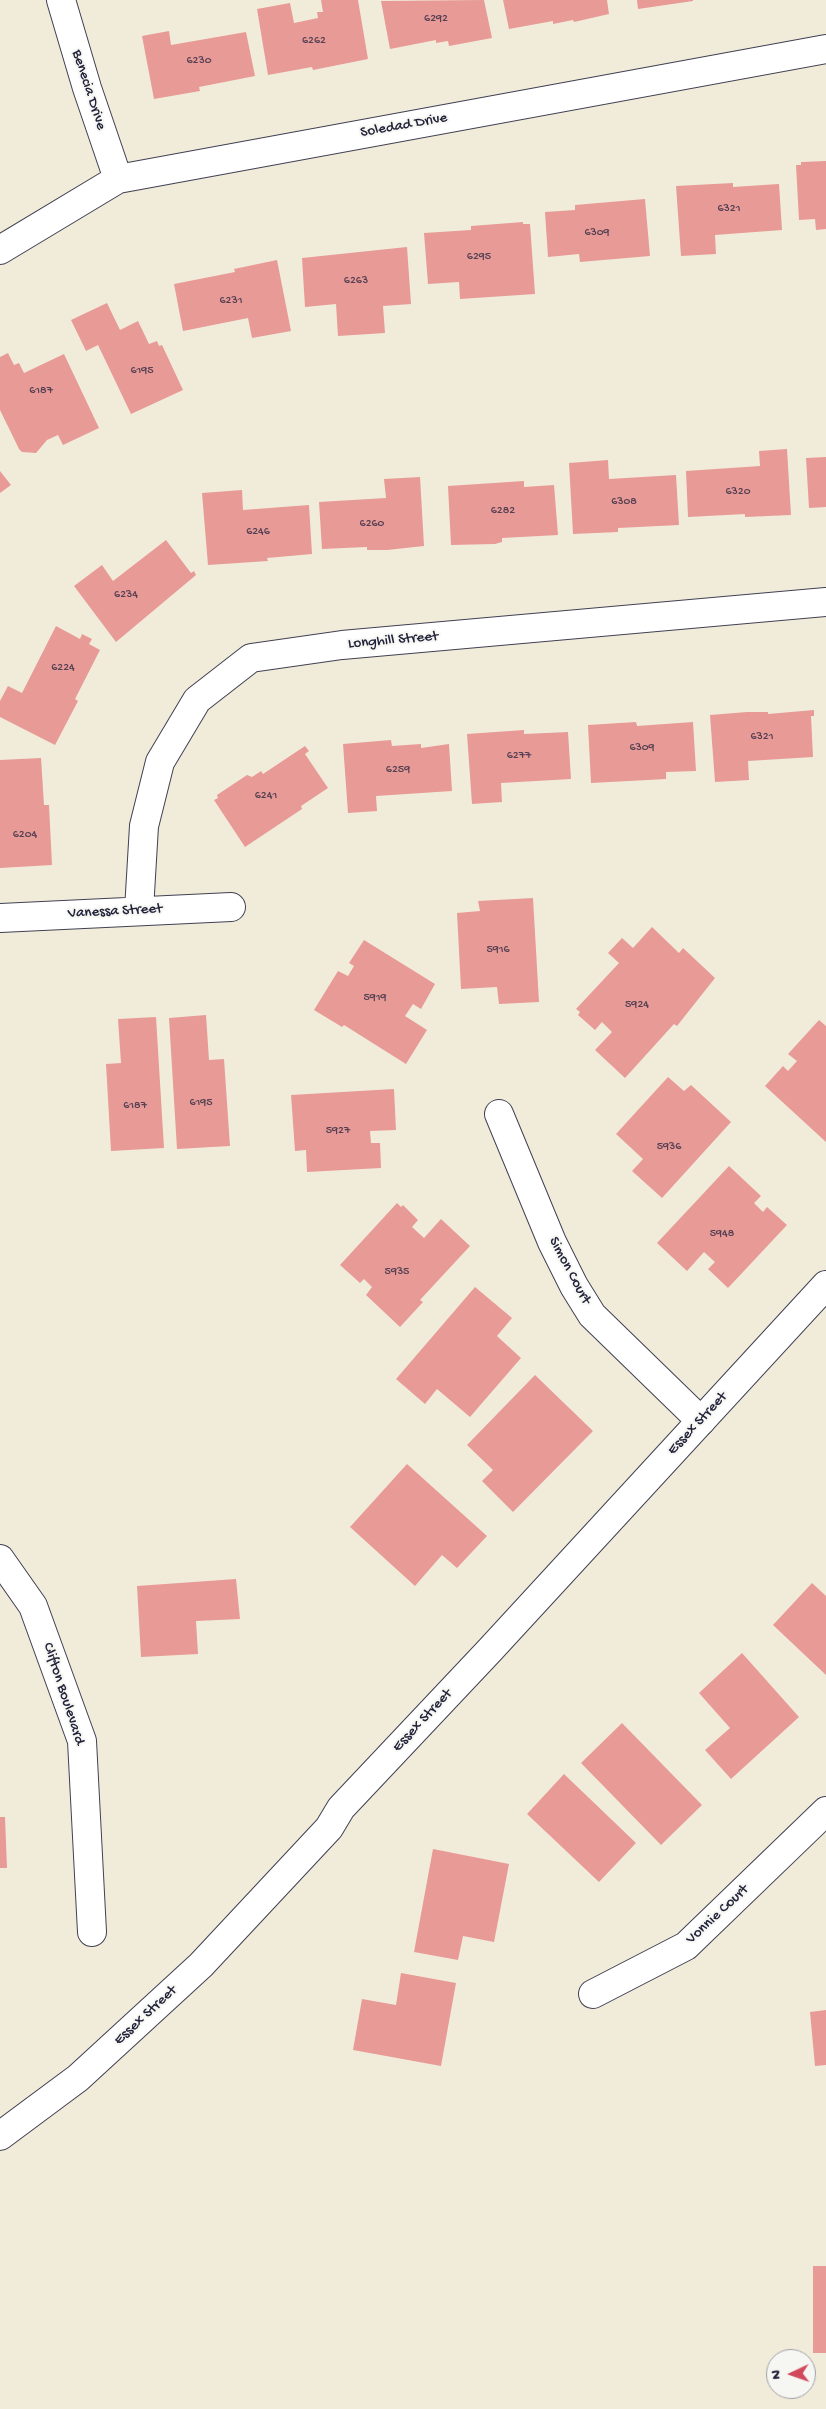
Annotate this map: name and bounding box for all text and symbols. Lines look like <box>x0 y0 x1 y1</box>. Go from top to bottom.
house number: 6292 <box>424 12 448 26</box>
house number: 6262 <box>302 34 326 48</box>
street label: Benecia Drive <box>67 48 109 132</box>
house number: 6230 <box>186 54 212 68</box>
street label: Soledad Drive <box>359 110 449 142</box>
house number: 6321 <box>717 202 741 216</box>
house number: 6309 <box>584 226 610 240</box>
house number: 6295 <box>467 250 491 264</box>
house number: 6263 <box>344 274 368 288</box>
house number: 6231 <box>219 294 243 308</box>
house number: 6195 <box>130 364 154 378</box>
house number: 6187 <box>29 384 53 398</box>
house number: 6320 <box>725 485 751 499</box>
house number: 6308 <box>611 495 637 509</box>
house number: 6282 <box>491 504 515 518</box>
house number: 6260 <box>360 517 384 531</box>
house number: 6246 <box>246 525 270 539</box>
house number: 6234 <box>114 588 138 602</box>
street label: Longhill Street <box>347 628 439 654</box>
house number: 6224 <box>51 661 75 675</box>
house number: 6321 <box>750 730 774 744</box>
house number: 6309 <box>629 741 655 755</box>
house number: 6277 <box>507 749 531 763</box>
house number: 6259 <box>386 763 410 777</box>
house number: 6241 <box>255 789 277 803</box>
house number: 6204 <box>13 828 37 842</box>
street label: Vanessa Street <box>67 901 163 923</box>
house number: 5916 <box>486 943 510 957</box>
house number: 5919 <box>363 991 387 1005</box>
house number: 5924 <box>625 998 649 1012</box>
house number: 6195 <box>189 1096 213 1110</box>
house number: 6187 <box>123 1099 147 1113</box>
house number: 5927 <box>326 1124 350 1138</box>
house number: 5936 <box>657 1140 681 1154</box>
house number: 5948 <box>710 1227 734 1241</box>
street label: Simon Court <box>544 1234 594 1308</box>
house number: 5935 <box>385 1265 409 1279</box>
street label: Essex Street <box>664 1389 732 1459</box>
street label: Clifton Boulevard <box>38 1641 88 1747</box>
street label: Essex Street <box>389 1686 457 1756</box>
street label: Vonnie Court <box>683 1881 753 1949</box>
street label: Essex Street <box>111 1982 181 2050</box>
north arrow <box>766 2349 816 2399</box>
text: N <box>768 2370 785 2380</box>

